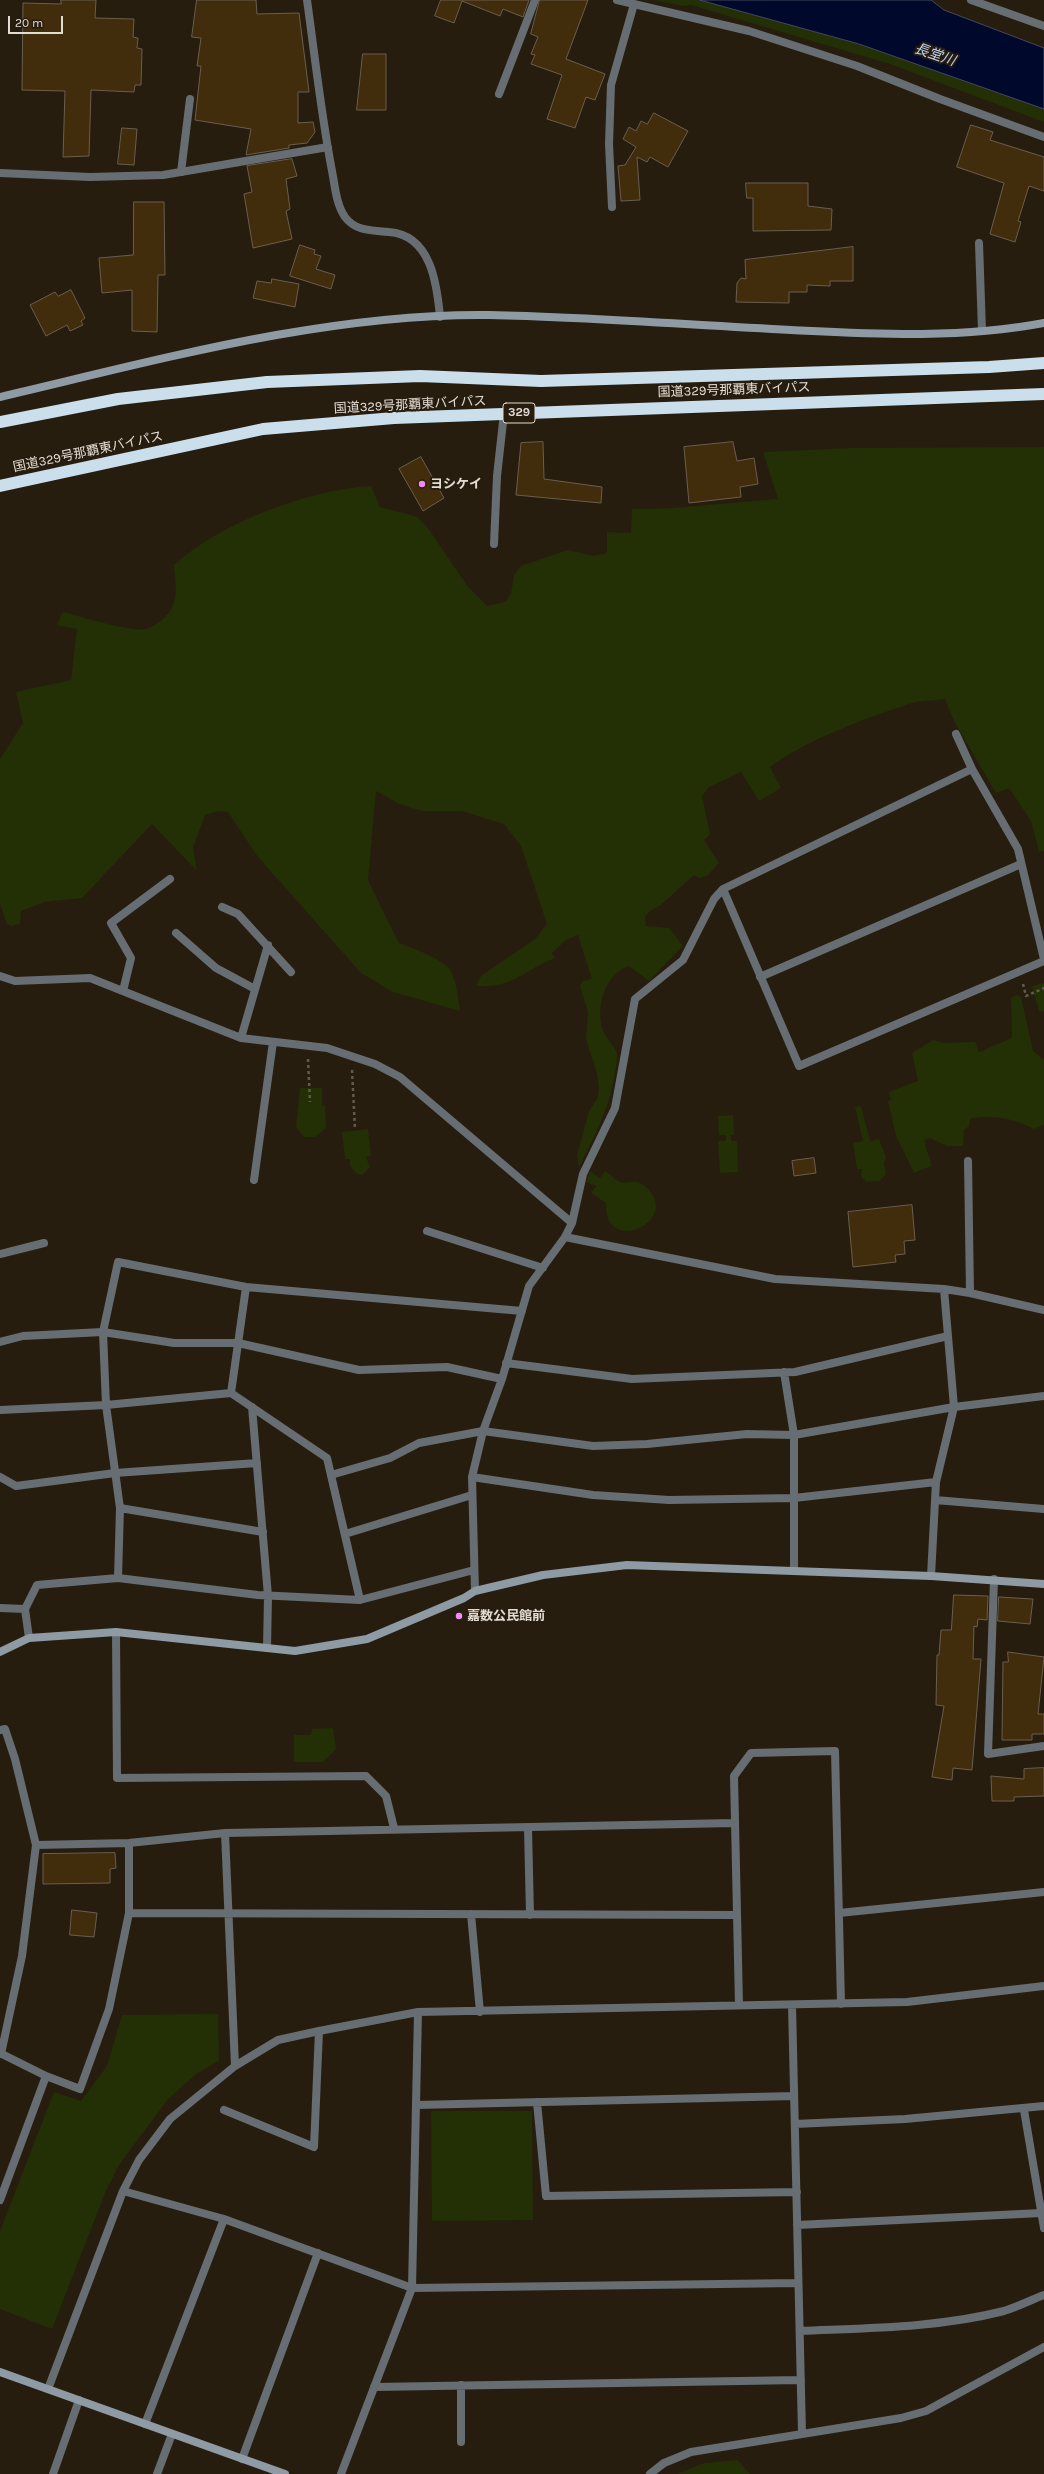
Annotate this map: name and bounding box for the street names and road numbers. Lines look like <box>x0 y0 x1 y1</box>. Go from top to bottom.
street label: 国道329号那覇東バイパス <box>657 380 811 400</box>
street label: 国道329号那覇東バイパス <box>333 393 487 417</box>
road number: 329 <box>503 403 535 423</box>
street label: 国道329号那覇東バイパス <box>12 428 164 476</box>

